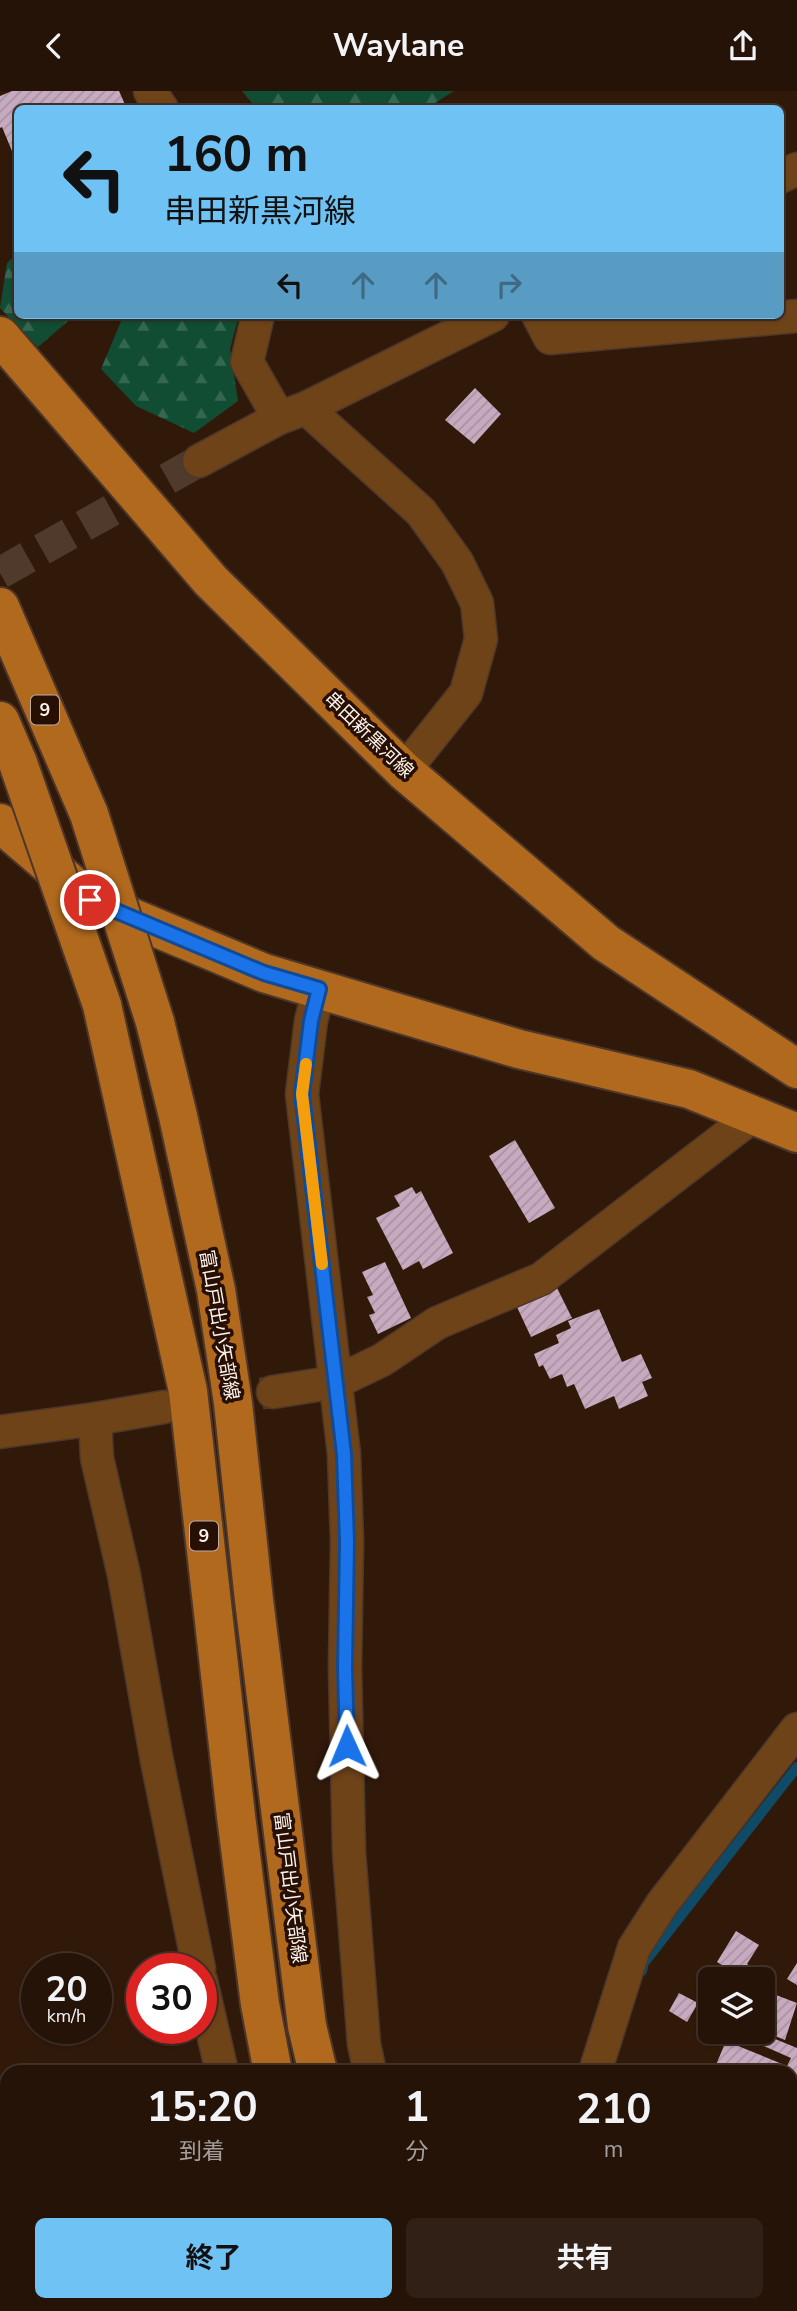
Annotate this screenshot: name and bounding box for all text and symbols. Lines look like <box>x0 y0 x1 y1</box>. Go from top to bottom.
text: Waylane <box>333 24 464 67</box>
icon: back <box>35 27 73 65</box>
icon: share <box>724 27 762 65</box>
text: 160 m <box>164 121 308 188</box>
icon: left <box>49 133 140 224</box>
text: 串田新黒河線 <box>164 190 356 233</box>
icon: left <box>271 266 309 304</box>
icon: ahead <box>344 266 382 304</box>
icon: ahead <box>417 266 455 304</box>
icon: right <box>490 266 528 304</box>
street label: 串田新黒河線 <box>319 686 419 784</box>
road number: 9 <box>31 695 59 725</box>
pin <box>60 870 120 930</box>
icon: arrive <box>71 881 109 919</box>
street label: 富山戸出小矢部線 <box>193 1248 245 1402</box>
road number: 9 <box>190 1521 218 1551</box>
position arrow <box>310 1709 384 1783</box>
street label: 富山戸出小矢部線 <box>268 1811 312 1965</box>
speed limit sign: 30 <box>126 1953 217 2044</box>
text: 20 <box>45 1966 88 2013</box>
map controls <box>698 1967 775 2044</box>
button: layers <box>698 1967 775 2044</box>
text: km/h <box>47 2004 86 2028</box>
text: 15:20 <box>146 2079 258 2136</box>
text: 1 <box>404 2079 429 2136</box>
text: 210 <box>576 2081 651 2138</box>
text: m <box>604 2134 624 2165</box>
text: 到着 <box>179 2136 225 2167</box>
text: 分 <box>405 2136 428 2167</box>
button: 終了 <box>35 2218 392 2298</box>
button: 共有 <box>406 2218 763 2298</box>

